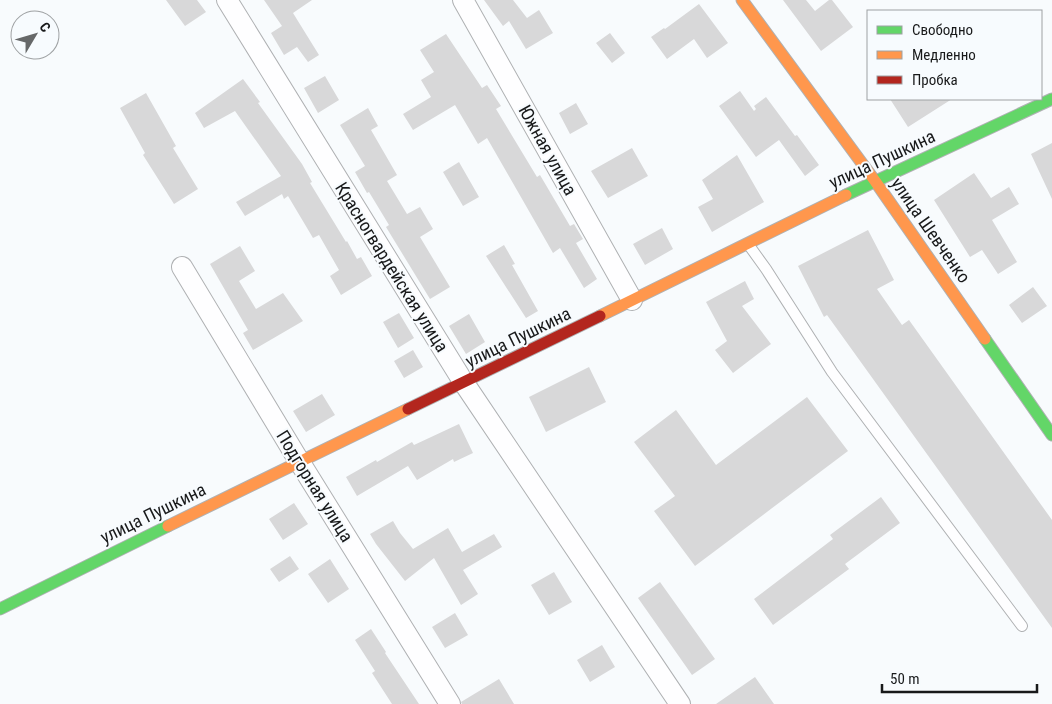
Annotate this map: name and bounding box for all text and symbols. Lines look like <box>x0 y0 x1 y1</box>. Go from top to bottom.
north arrow <box>10 10 60 60</box>
legend <box>867 10 1042 100</box>
text: С <box>36 19 54 35</box>
text: Свободно <box>912 21 973 39</box>
text: Медленно <box>912 46 976 64</box>
text: Пробка <box>912 71 958 89</box>
street label: Южная улица <box>515 101 581 199</box>
street label: улица Пушкина <box>826 125 938 193</box>
street label: улица Шевченко <box>887 173 975 287</box>
street label: Красногвардейская улица <box>331 178 453 356</box>
street label: улица Пушкина <box>462 302 574 372</box>
street label: Подгорная улица <box>272 426 358 546</box>
street label: улица Пушкина <box>97 478 209 548</box>
scale bar <box>882 662 1037 694</box>
text: 50 m <box>890 670 920 688</box>

